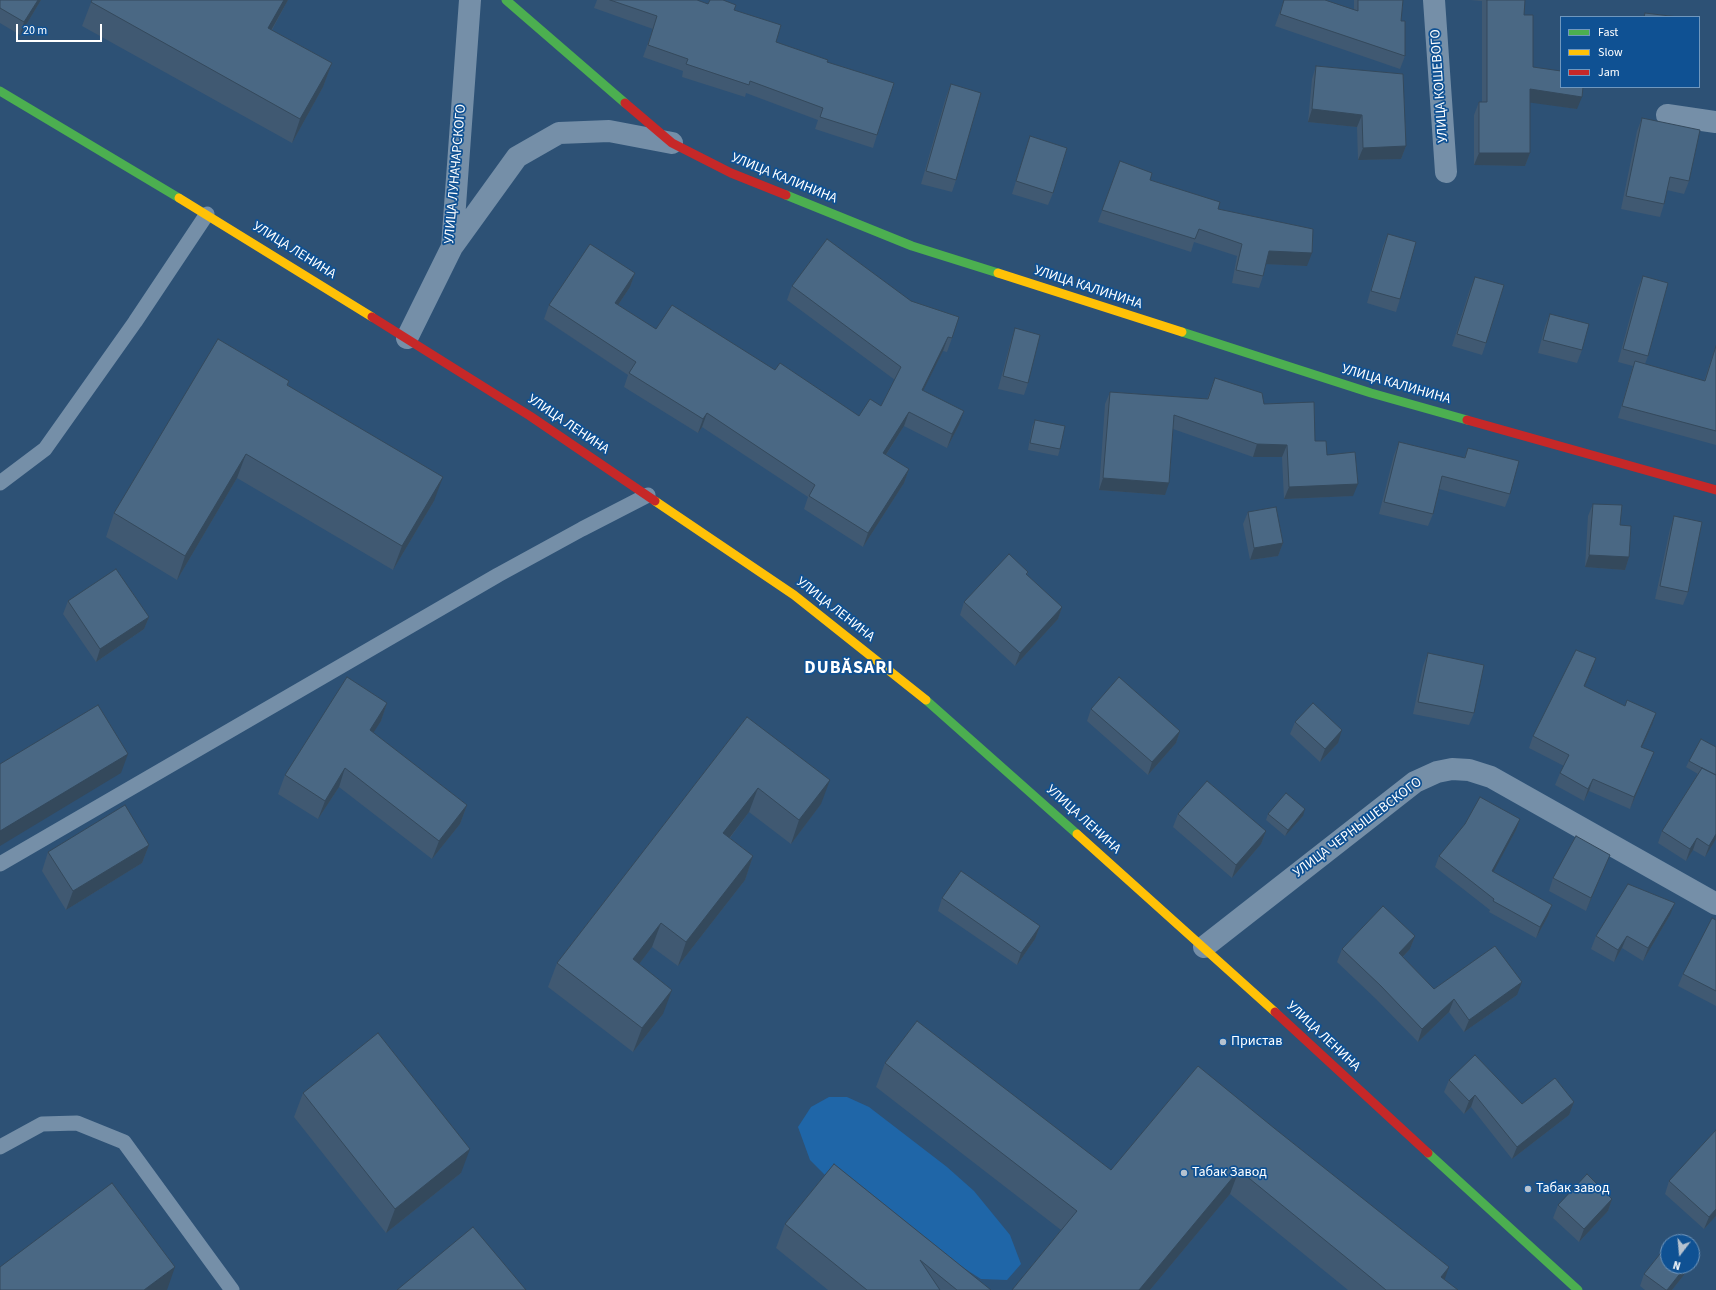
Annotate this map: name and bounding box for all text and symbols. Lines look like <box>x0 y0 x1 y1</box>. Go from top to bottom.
scale bar <box>18 16 104 42</box>
legend <box>1560 16 1700 88</box>
text: 20 m <box>23 22 47 39</box>
text: Fast <box>1598 24 1618 41</box>
street label: УЛИЦА КОШЕВОГО <box>1428 29 1452 143</box>
text: Slow <box>1598 44 1623 61</box>
text: Jam <box>1598 64 1620 81</box>
street label: УЛИЦА ЛУНАЧАРСКОГО <box>442 103 470 245</box>
street label: УЛИЦА КАЛИНИНА <box>729 150 839 208</box>
street label: УЛИЦА ЛЕНИНА <box>249 219 339 283</box>
street label: УЛИЦА КАЛИНИНА <box>1032 263 1144 313</box>
street label: УЛИЦА КАЛИНИНА <box>1340 361 1452 409</box>
street label: УЛИЦА ЛЕНИНА <box>524 391 612 459</box>
street label: УЛИЦА ЛЕНИНА <box>792 574 878 646</box>
district label: DUBĂSARI <box>804 658 894 680</box>
street label: УЛИЦА ЧЕРНЫШЕВСКОГО <box>1290 774 1426 882</box>
street label: УЛИЦА ЛЕНИНА <box>1042 782 1124 858</box>
street label: УЛИЦА ЛЕНИНА <box>1283 998 1363 1076</box>
place label: Пристав <box>1231 1034 1282 1050</box>
marker: Пристав <box>1218 1037 1228 1047</box>
place label: Табак Завод <box>1192 1165 1267 1181</box>
marker: Табак Завод <box>1179 1168 1189 1178</box>
place label: Табак завод <box>1536 1181 1609 1197</box>
marker: Табак завод <box>1523 1184 1533 1194</box>
north arrow <box>1660 1234 1700 1274</box>
text: N <box>1671 1257 1682 1273</box>

